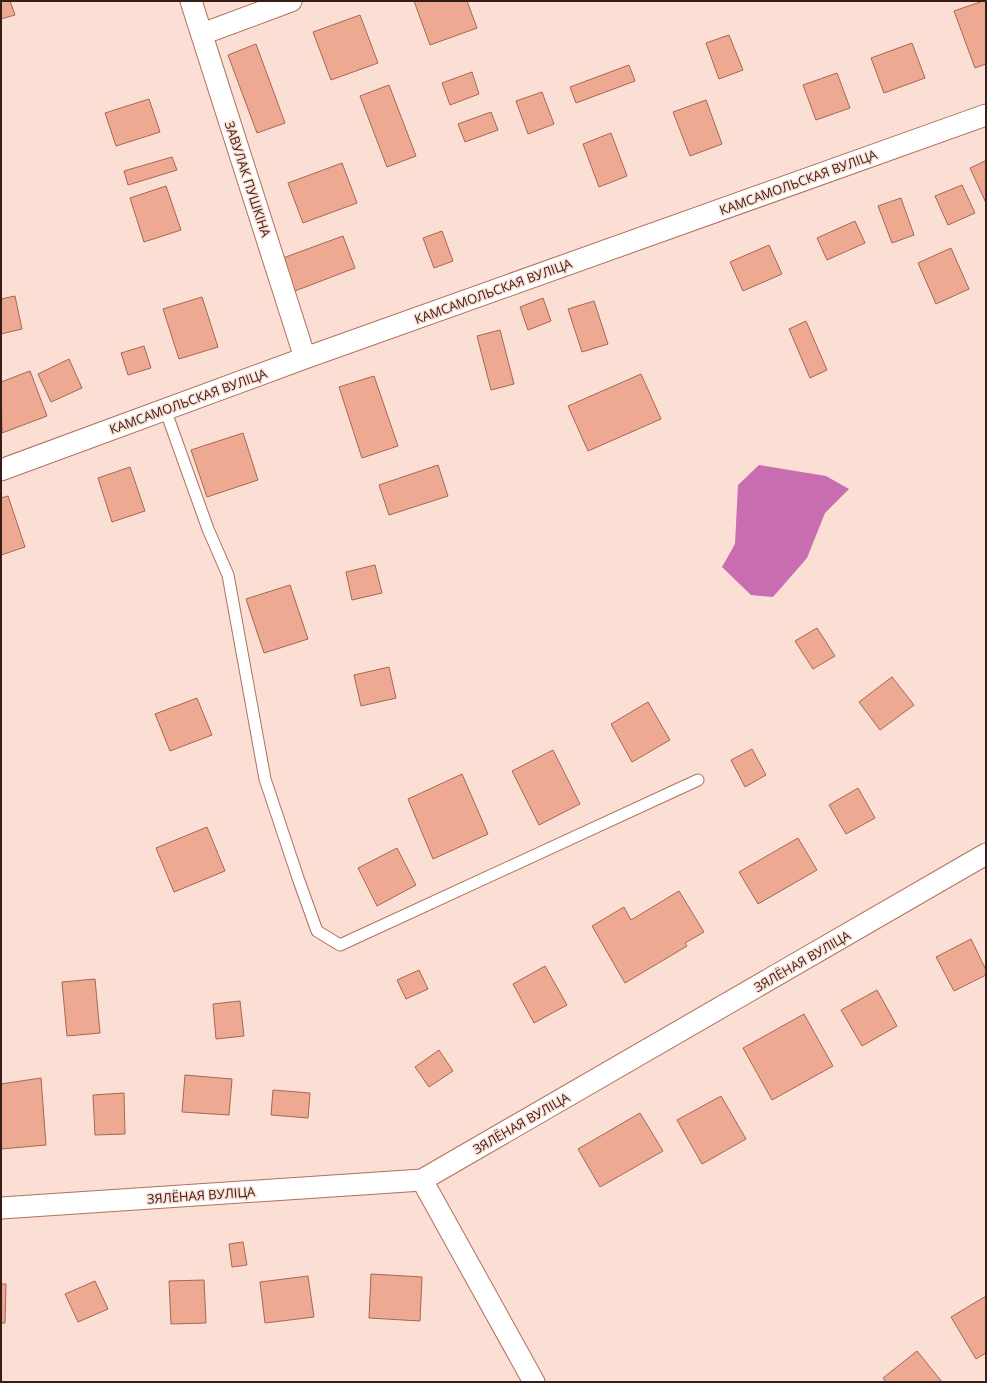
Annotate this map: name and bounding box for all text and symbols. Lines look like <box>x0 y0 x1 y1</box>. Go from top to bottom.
street label: ЗАВУЛАК ПУШКІНА <box>221 119 276 240</box>
street label: КАМСАМОЛЬСКАЯ ВУЛІЦА <box>717 145 880 219</box>
street label: КАМСАМОЛЬСКАЯ ВУЛІЦА <box>412 254 575 328</box>
street label: КАМСАМОЛЬСКАЯ ВУЛІЦА <box>107 364 270 438</box>
street label: ЗЯЛЁНАЯ ВУЛІЦА <box>750 926 854 996</box>
street label: ЗЯЛЁНАЯ ВУЛІЦА <box>469 1088 573 1158</box>
street label: ЗЯЛЁНАЯ ВУЛІЦА <box>146 1182 257 1208</box>

